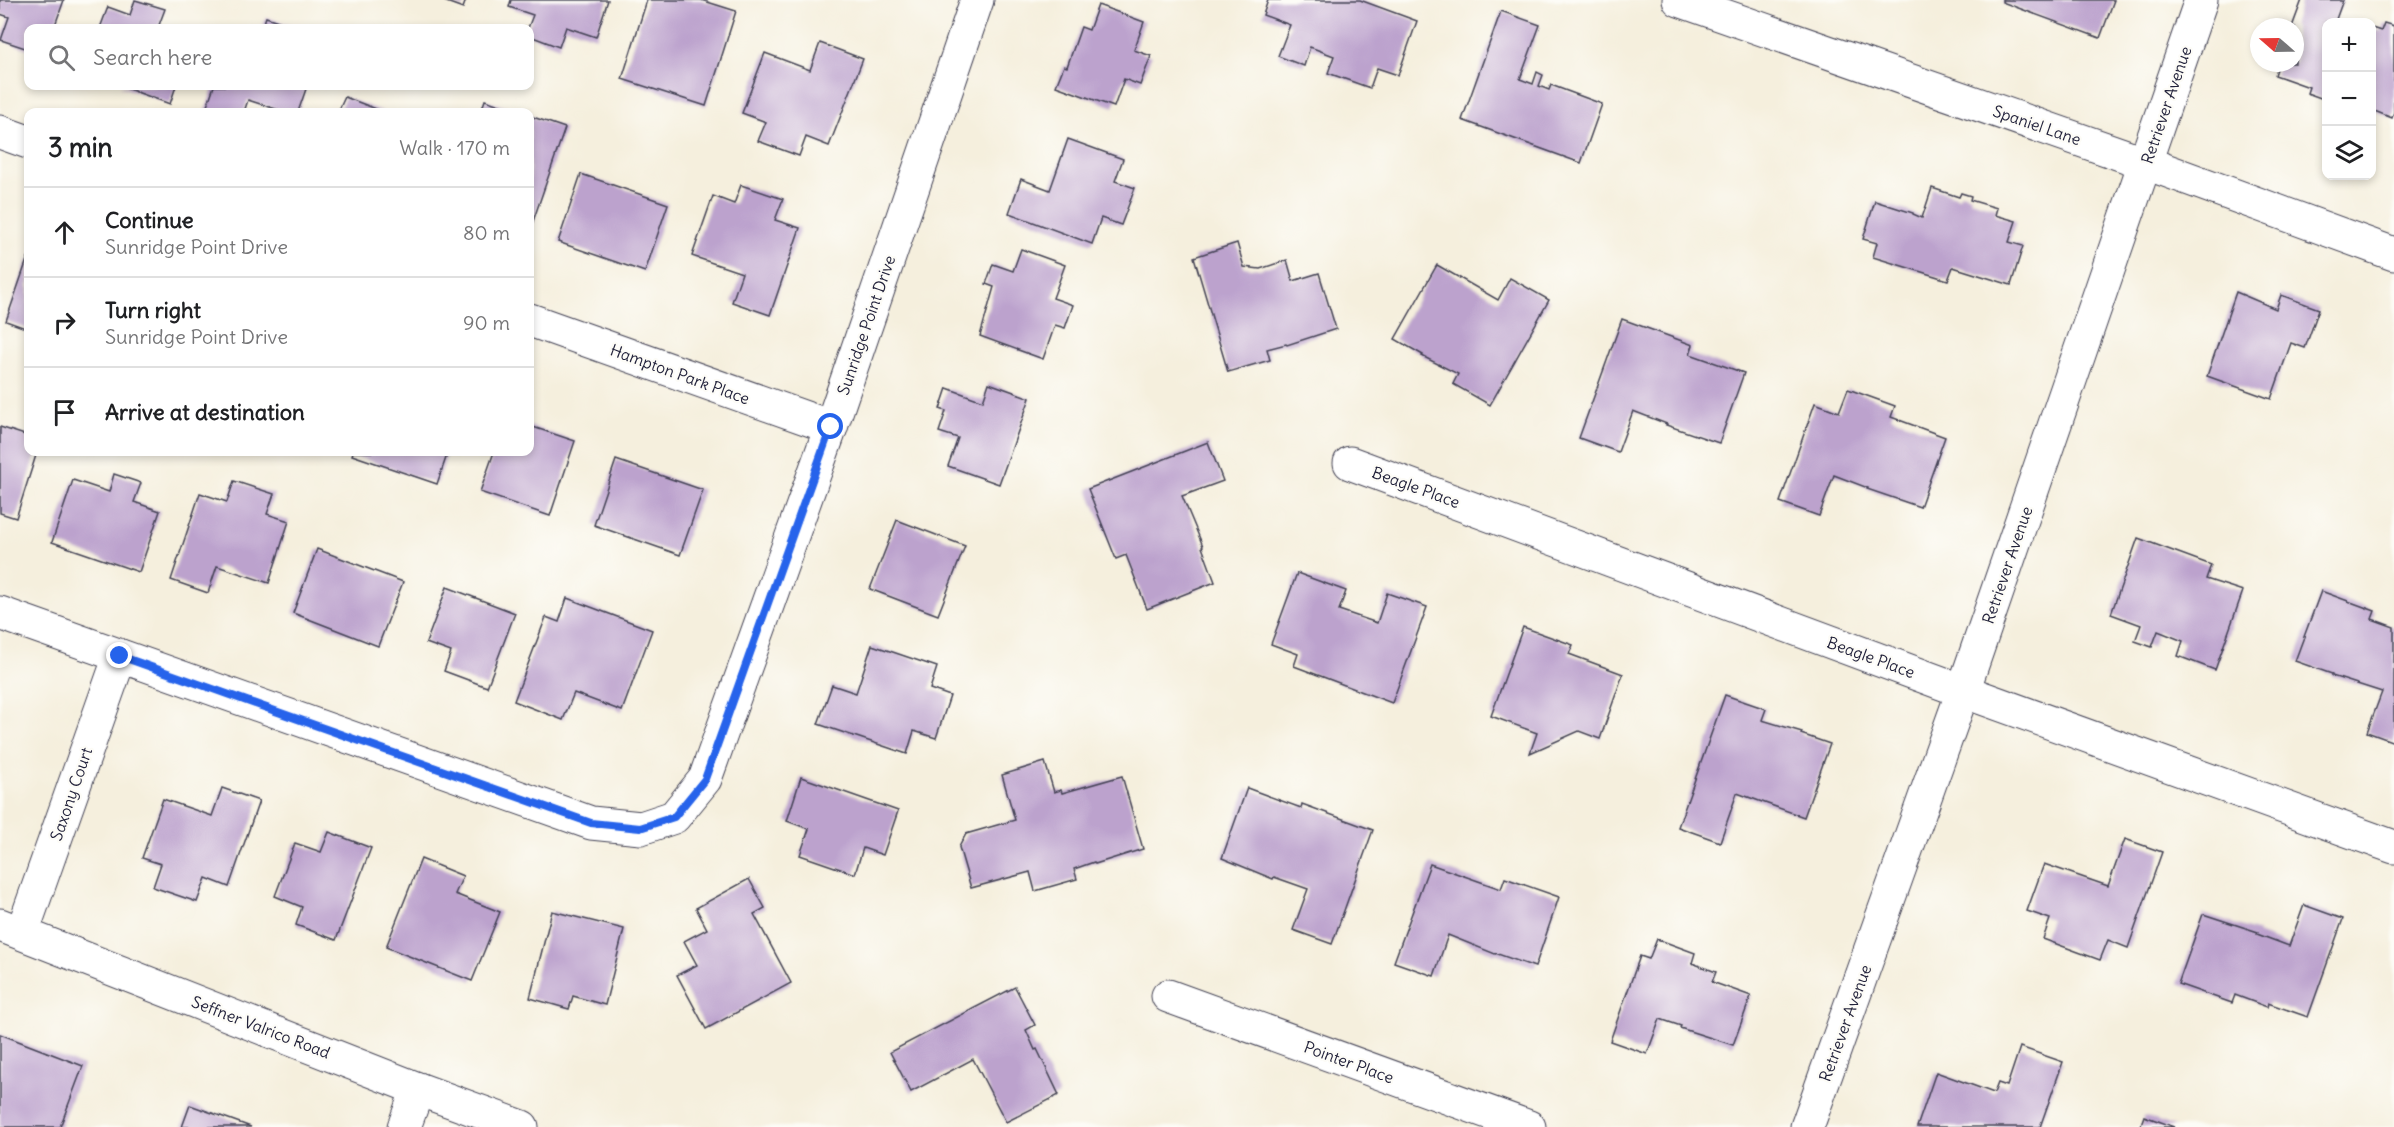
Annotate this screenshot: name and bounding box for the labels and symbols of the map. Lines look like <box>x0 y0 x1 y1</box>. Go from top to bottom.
north arrow <box>2250 18 2304 72</box>
street label: Retriever Avenue <box>2137 44 2195 166</box>
street label: Spaniel Lane <box>1990 101 2084 149</box>
street label: Sunridge Point Drive <box>833 253 899 397</box>
street label: Hampton Park Place <box>608 340 752 408</box>
route start <box>817 413 843 439</box>
street label: Beagle Place <box>1369 462 1463 512</box>
street label: Retriever Avenue <box>1978 504 2036 626</box>
street label: Beagle Place <box>1824 632 1918 682</box>
route end <box>106 642 132 668</box>
street label: Saxony Court <box>46 744 96 843</box>
street label: Retriever Avenue <box>1815 962 1875 1084</box>
street label: Seffner Valrico Road <box>189 991 333 1063</box>
street label: Pointer Place <box>1301 1037 1397 1087</box>

